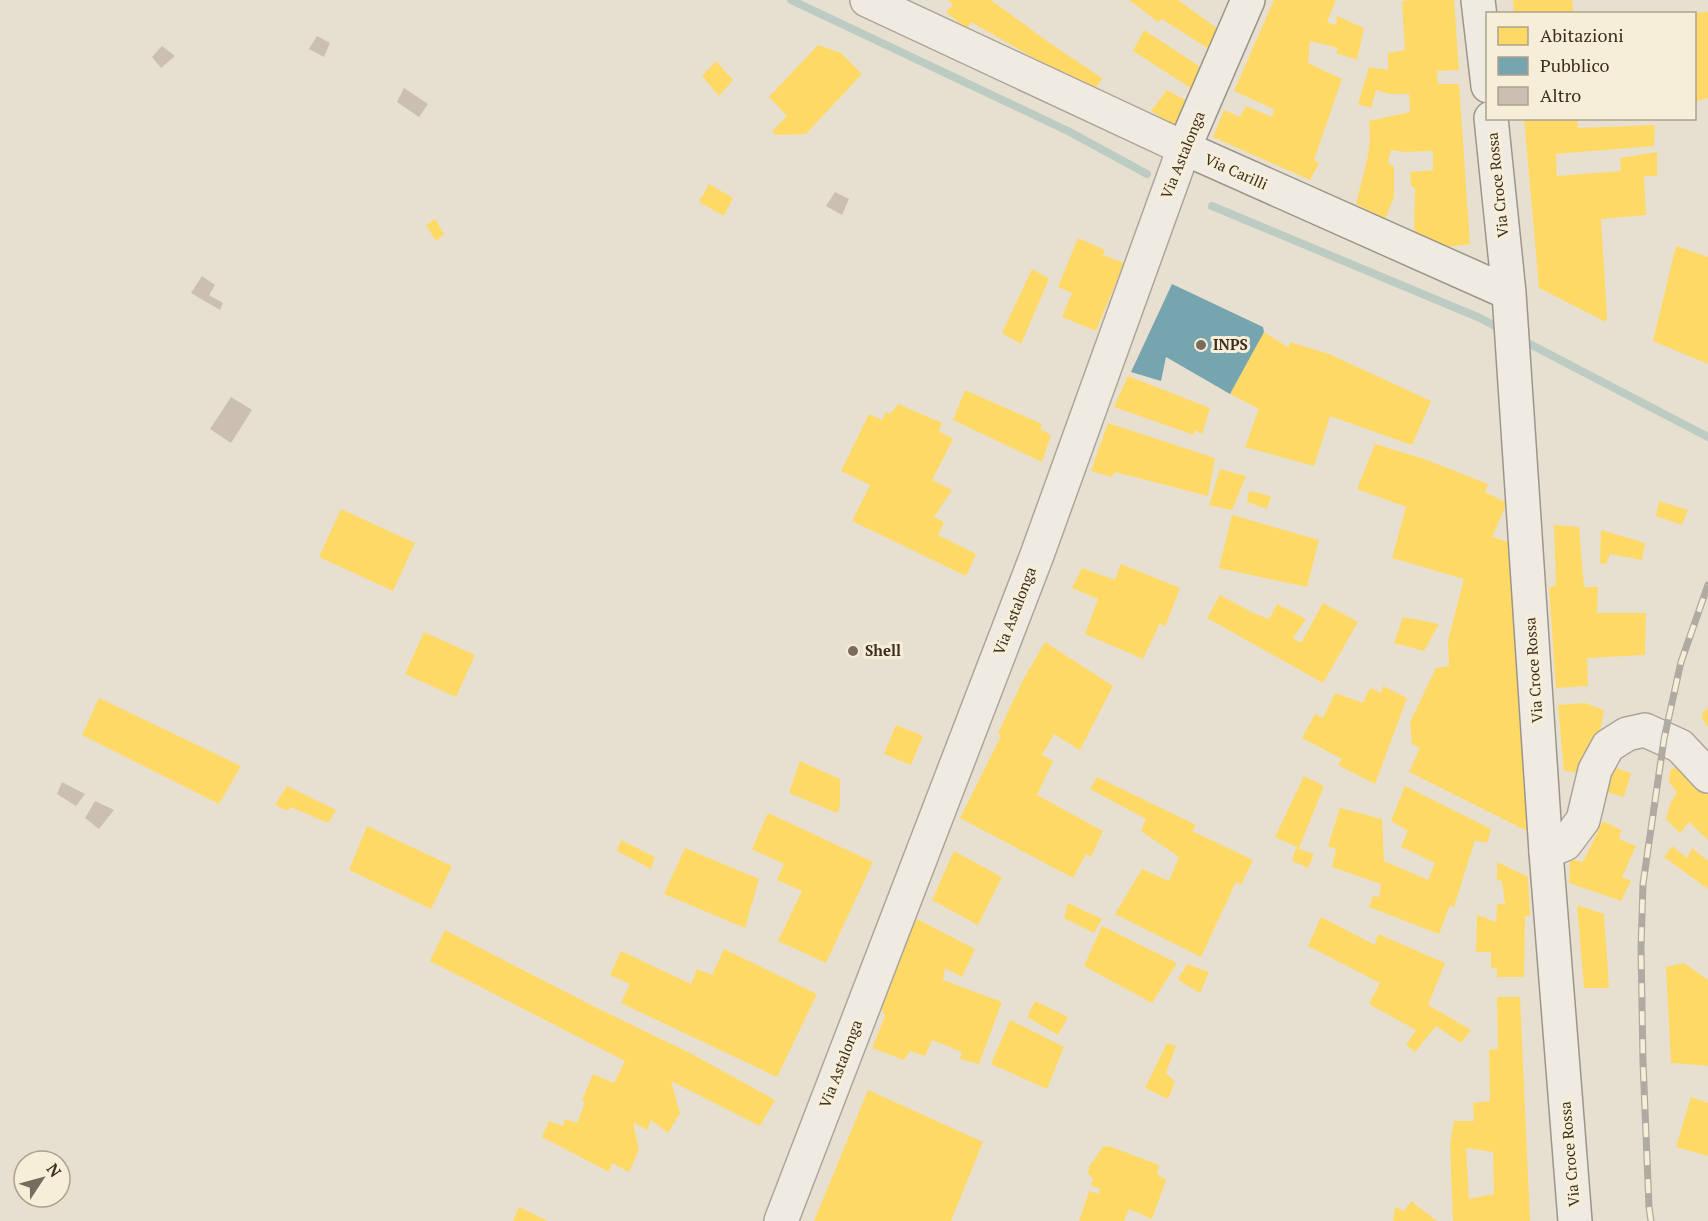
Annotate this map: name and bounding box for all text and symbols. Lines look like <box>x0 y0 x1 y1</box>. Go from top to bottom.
legend <box>1486 12 1696 120</box>
text: Abitazioni <box>1540 23 1624 47</box>
text: Pubblico <box>1540 53 1610 77</box>
text: Altro <box>1540 83 1581 107</box>
street label: Via Astalonga <box>1155 107 1209 201</box>
street label: Via Croce Rossa <box>1481 131 1512 239</box>
street label: Via Carilli <box>1202 148 1271 194</box>
place label: INPS <box>1213 334 1248 354</box>
marker: INPS <box>1194 338 1208 352</box>
street label: Via Astalonga <box>988 563 1040 658</box>
street label: Via Croce Rossa <box>1519 616 1547 724</box>
place label: Shell <box>865 640 901 660</box>
marker: Shell <box>846 644 860 658</box>
street label: Via Astalonga <box>814 1016 866 1111</box>
street label: Via Croce Rossa <box>1554 1100 1584 1208</box>
north arrow <box>12 1149 72 1209</box>
text: N <box>42 1159 67 1182</box>

